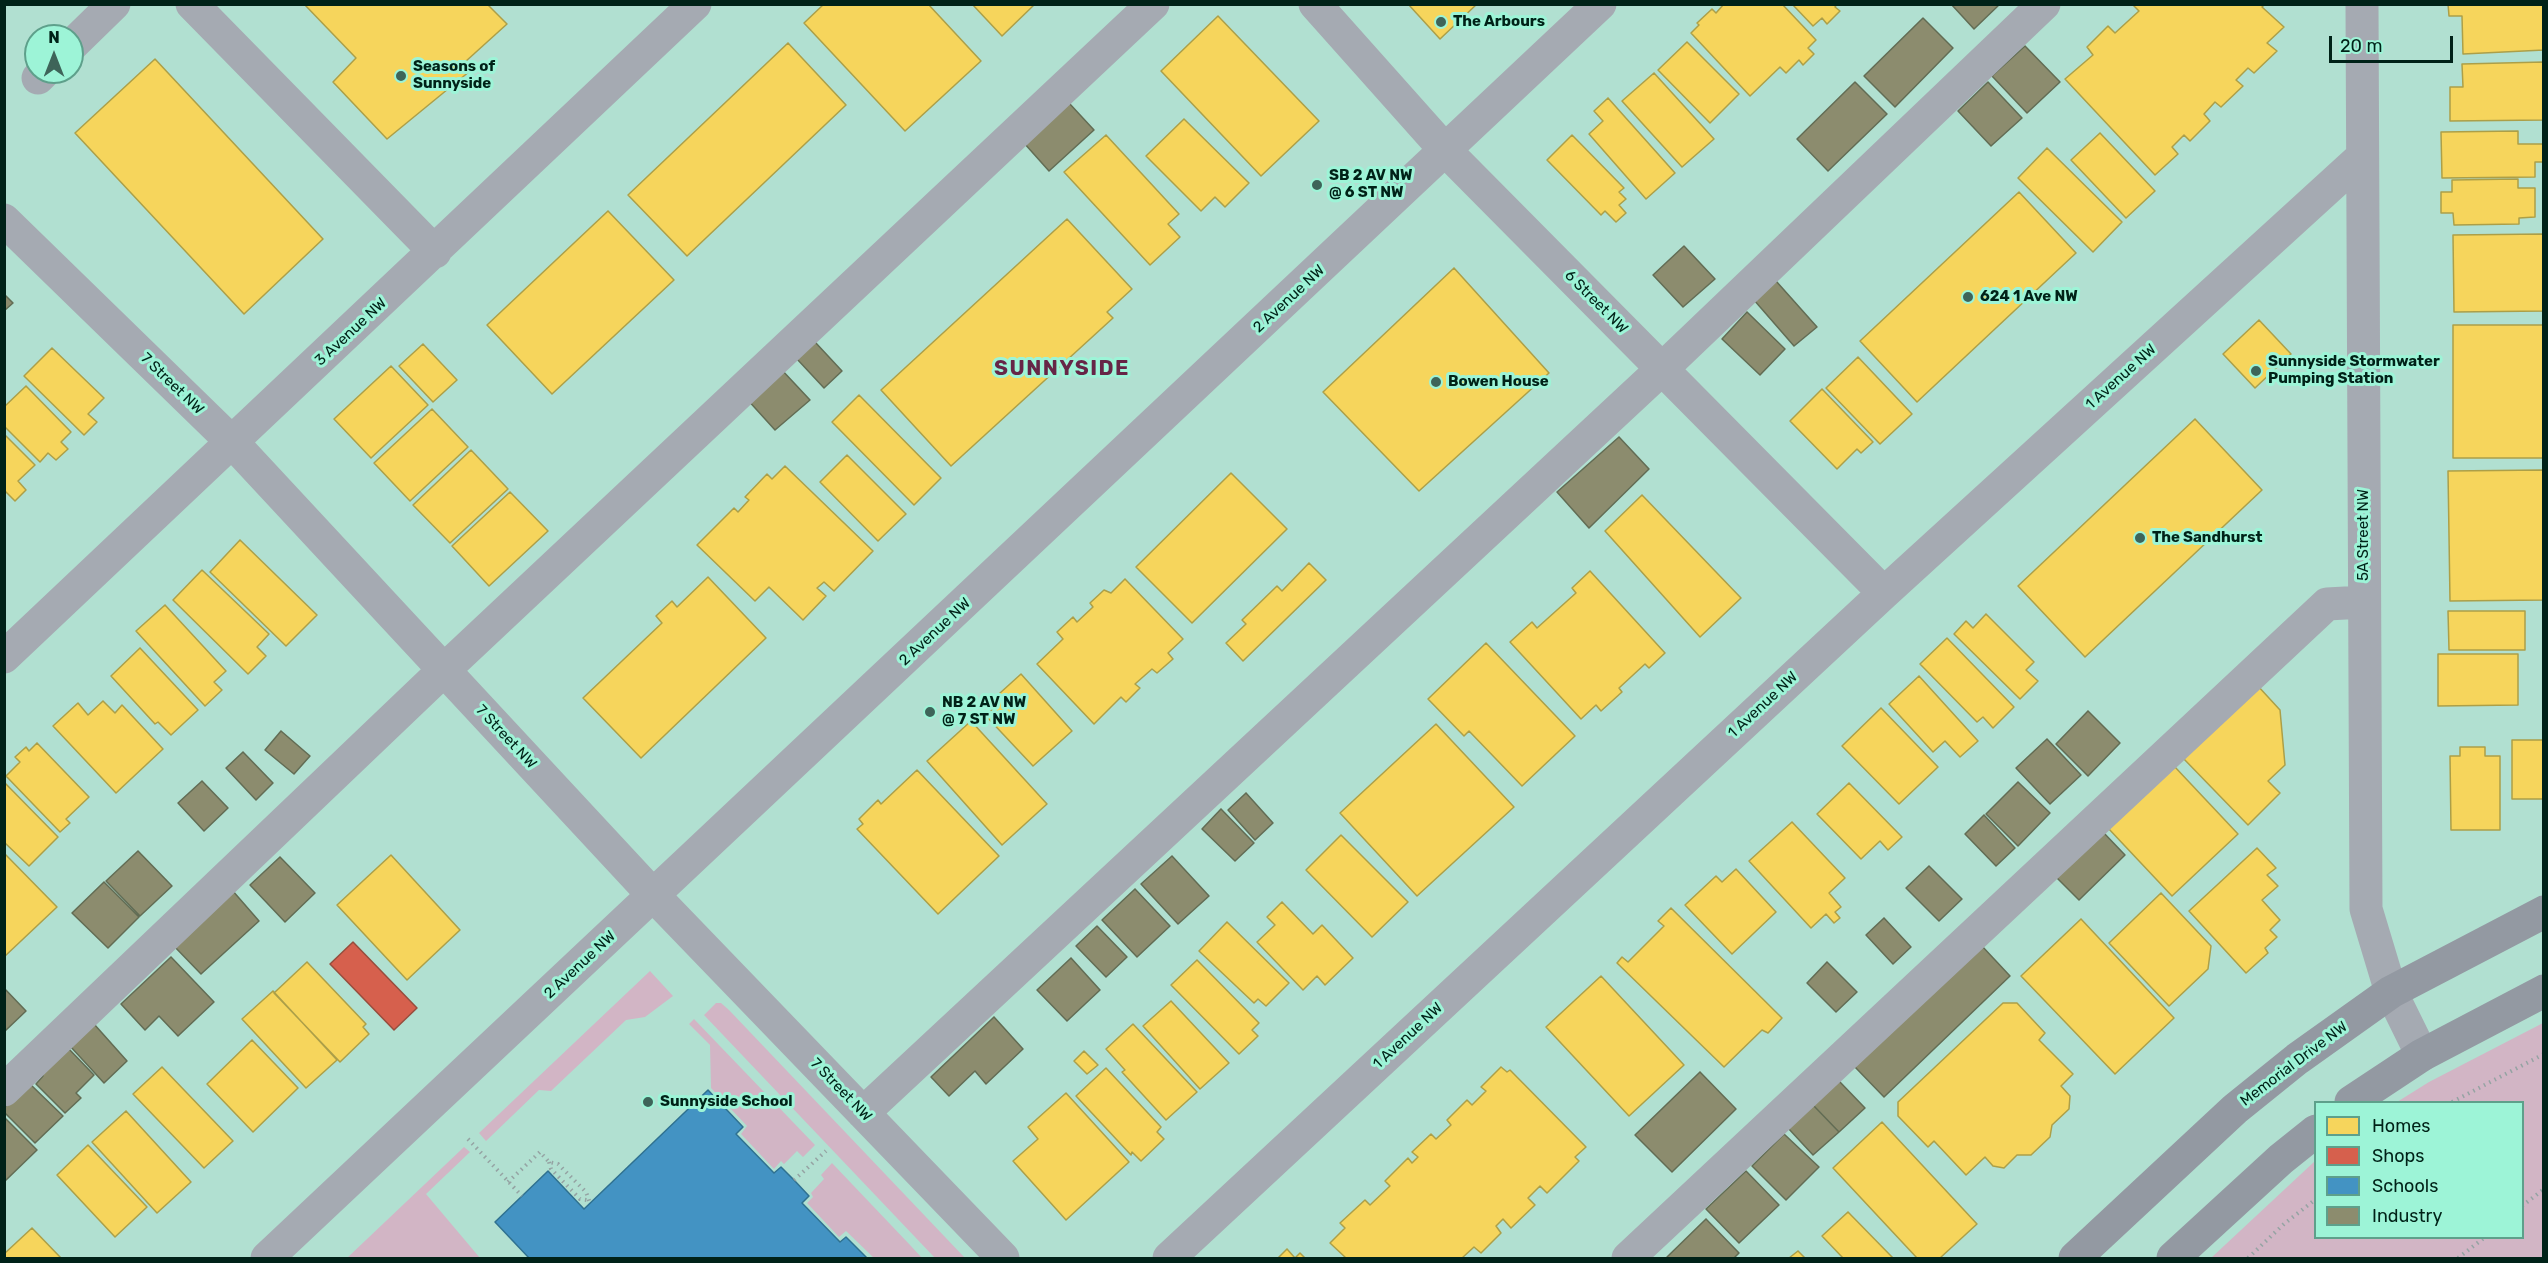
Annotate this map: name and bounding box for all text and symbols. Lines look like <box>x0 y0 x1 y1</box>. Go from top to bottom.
place label: The Arbours <box>1453 13 1545 31</box>
marker: The Arbours <box>1434 15 1448 29</box>
north arrow <box>24 24 84 84</box>
scale bar <box>2332 24 2456 62</box>
text: N <box>48 28 60 47</box>
text: 20 m <box>2340 35 2382 57</box>
place label: Seasons of Sunnyside <box>413 58 495 93</box>
marker: Seasons of Sunnyside <box>394 69 408 83</box>
place label: SB 2 AV NW @ 6 ST NW <box>1329 167 1412 202</box>
marker: SB 2 AV NW @ 6 ST NW <box>1310 178 1324 192</box>
street label: 2 Avenue NW <box>1250 261 1328 337</box>
street label: 6 Street NW <box>1561 267 1631 337</box>
place label: 624 1 Ave NW <box>1980 288 2078 306</box>
marker: 624 1 Ave NW <box>1961 290 1975 304</box>
street label: 3 Avenue NW <box>311 294 391 370</box>
street label: 1 Avenue NW <box>2082 341 2160 413</box>
street label: 7 Street NW <box>137 349 207 419</box>
place label: Sunnyside Stormwater Pumping Station <box>2268 353 2440 388</box>
district label: SUNNYSIDE <box>994 356 1130 382</box>
marker: Sunnyside Stormwater Pumping Station <box>2249 364 2263 378</box>
place label: Bowen House <box>1448 373 1549 391</box>
marker: Bowen House <box>1429 375 1443 389</box>
street label: 5A Street NW <box>2355 489 2373 581</box>
place label: The Sandhurst <box>2152 529 2262 547</box>
marker: The Sandhurst <box>2133 531 2147 545</box>
street label: 2 Avenue NW <box>896 594 974 670</box>
street label: 1 Avenue NW <box>1724 668 1802 742</box>
place label: NB 2 AV NW @ 7 ST NW <box>942 694 1026 729</box>
street label: 7 Street NW <box>472 701 540 773</box>
marker: NB 2 AV NW @ 7 ST NW <box>923 705 937 719</box>
street label: 2 Avenue NW <box>541 927 619 1003</box>
street label: 1 Avenue NW <box>1369 999 1447 1073</box>
street label: Memorial Drive NW <box>2237 1018 2351 1110</box>
street label: 7 Street NW <box>806 1055 876 1125</box>
place label: Sunnyside School <box>660 1093 793 1111</box>
marker: Sunnyside School <box>641 1095 655 1109</box>
legend <box>2314 1101 2524 1239</box>
text: Homes <box>2372 1115 2430 1137</box>
text: Shops <box>2372 1145 2424 1167</box>
text: Schools <box>2372 1175 2438 1197</box>
text: Industry <box>2372 1205 2442 1227</box>

